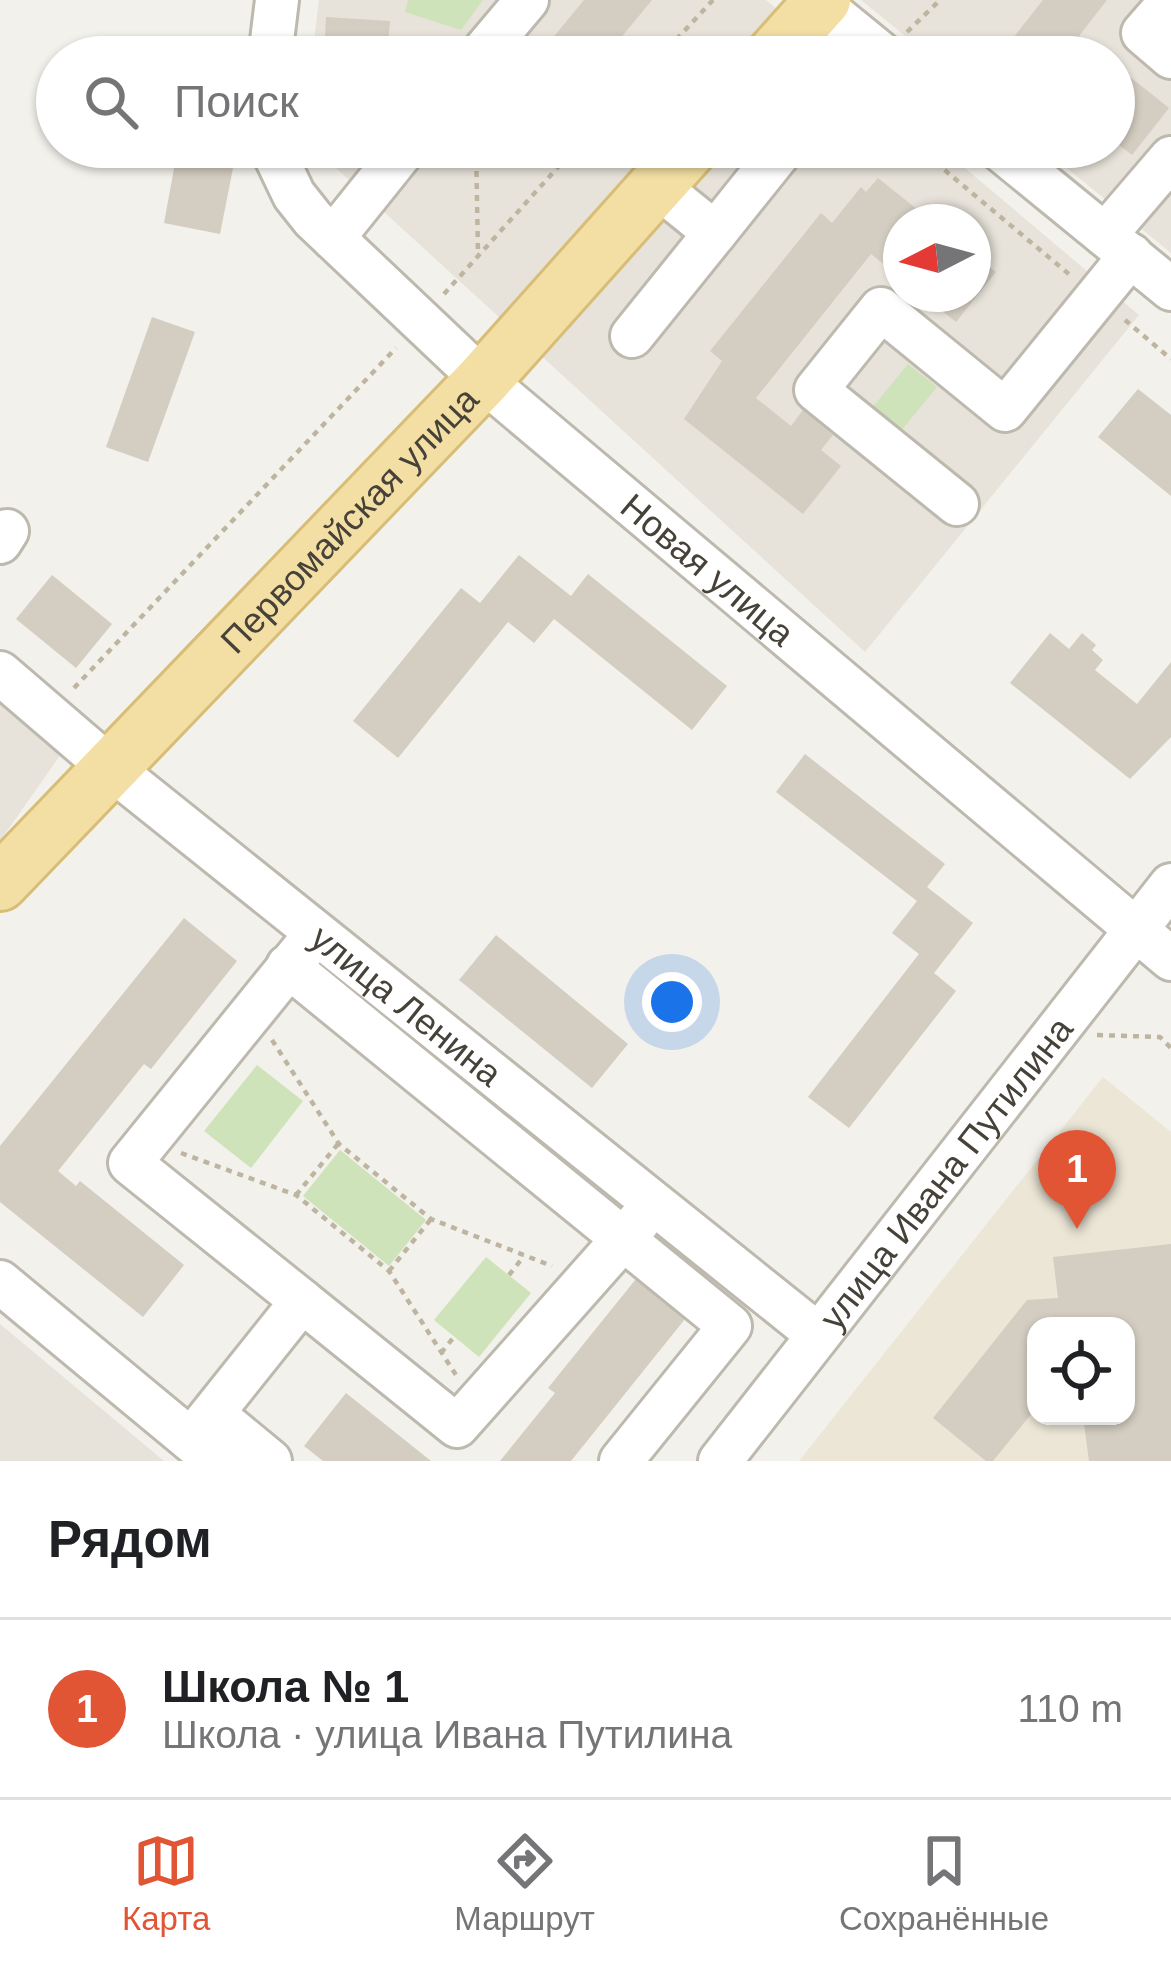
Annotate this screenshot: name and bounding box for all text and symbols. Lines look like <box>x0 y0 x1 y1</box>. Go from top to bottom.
search box <box>36 36 1135 168</box>
icon: search <box>78 69 144 135</box>
text: Поиск <box>174 76 299 127</box>
north arrow <box>883 204 991 312</box>
street label: Первомайская улица <box>213 378 487 661</box>
street label: Новая улица <box>613 485 803 655</box>
street label: улица Ленина <box>303 917 511 1095</box>
your location <box>642 972 702 1032</box>
street label: улица Ивана Путилина <box>811 1008 1081 1337</box>
pin: 1 <box>1038 1130 1116 1229</box>
map controls <box>1027 1317 1135 1425</box>
button: locate <box>1027 1317 1135 1425</box>
text: Рядом <box>48 1511 212 1568</box>
text: Школа № 1 <box>162 1661 409 1712</box>
text: 1 <box>76 1687 98 1730</box>
text: 110 m <box>1018 1687 1123 1730</box>
text: Школа · улица Ивана Путилина <box>162 1713 732 1756</box>
tab: Карта <box>122 1828 210 1938</box>
tab: Маршрут <box>454 1828 595 1938</box>
tab: Сохранённые <box>839 1828 1049 1938</box>

